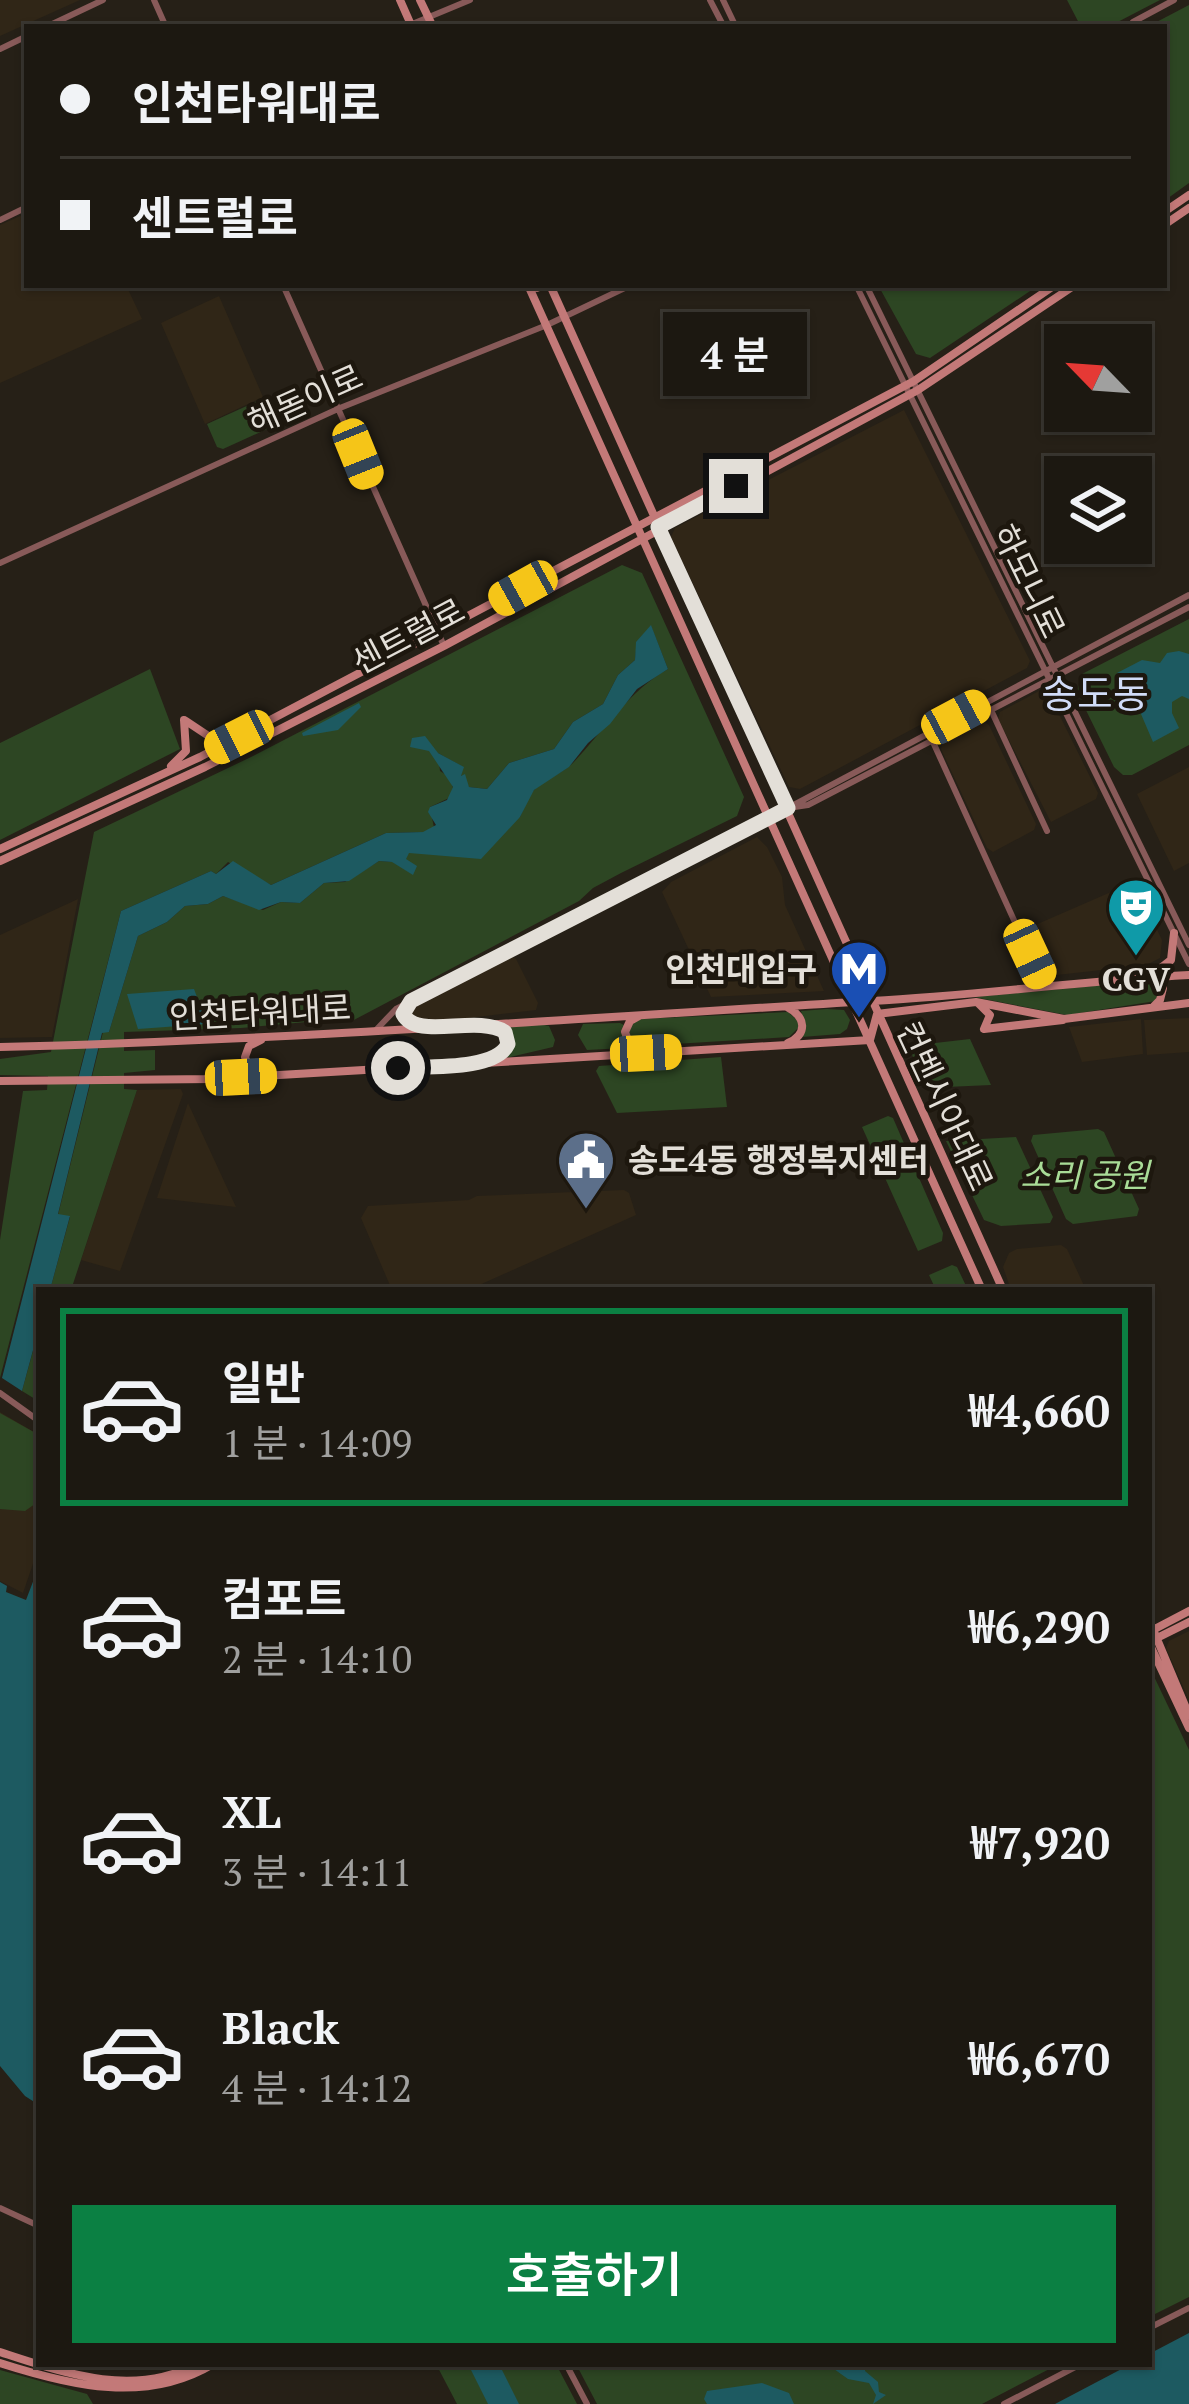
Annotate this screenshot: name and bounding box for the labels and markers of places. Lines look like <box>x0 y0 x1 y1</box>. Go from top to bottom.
theatre icon: CGV <box>1105 876 1167 958</box>
metro station icon: 인천대입구 <box>828 938 890 1020</box>
place label: 인천대입구 <box>665 947 817 990</box>
place label: CGV <box>1102 957 1171 1000</box>
public building icon: 송도4동 행정복지센터 <box>555 1129 617 1211</box>
place label: 송도4동 행정복지센터 <box>628 1138 929 1181</box>

